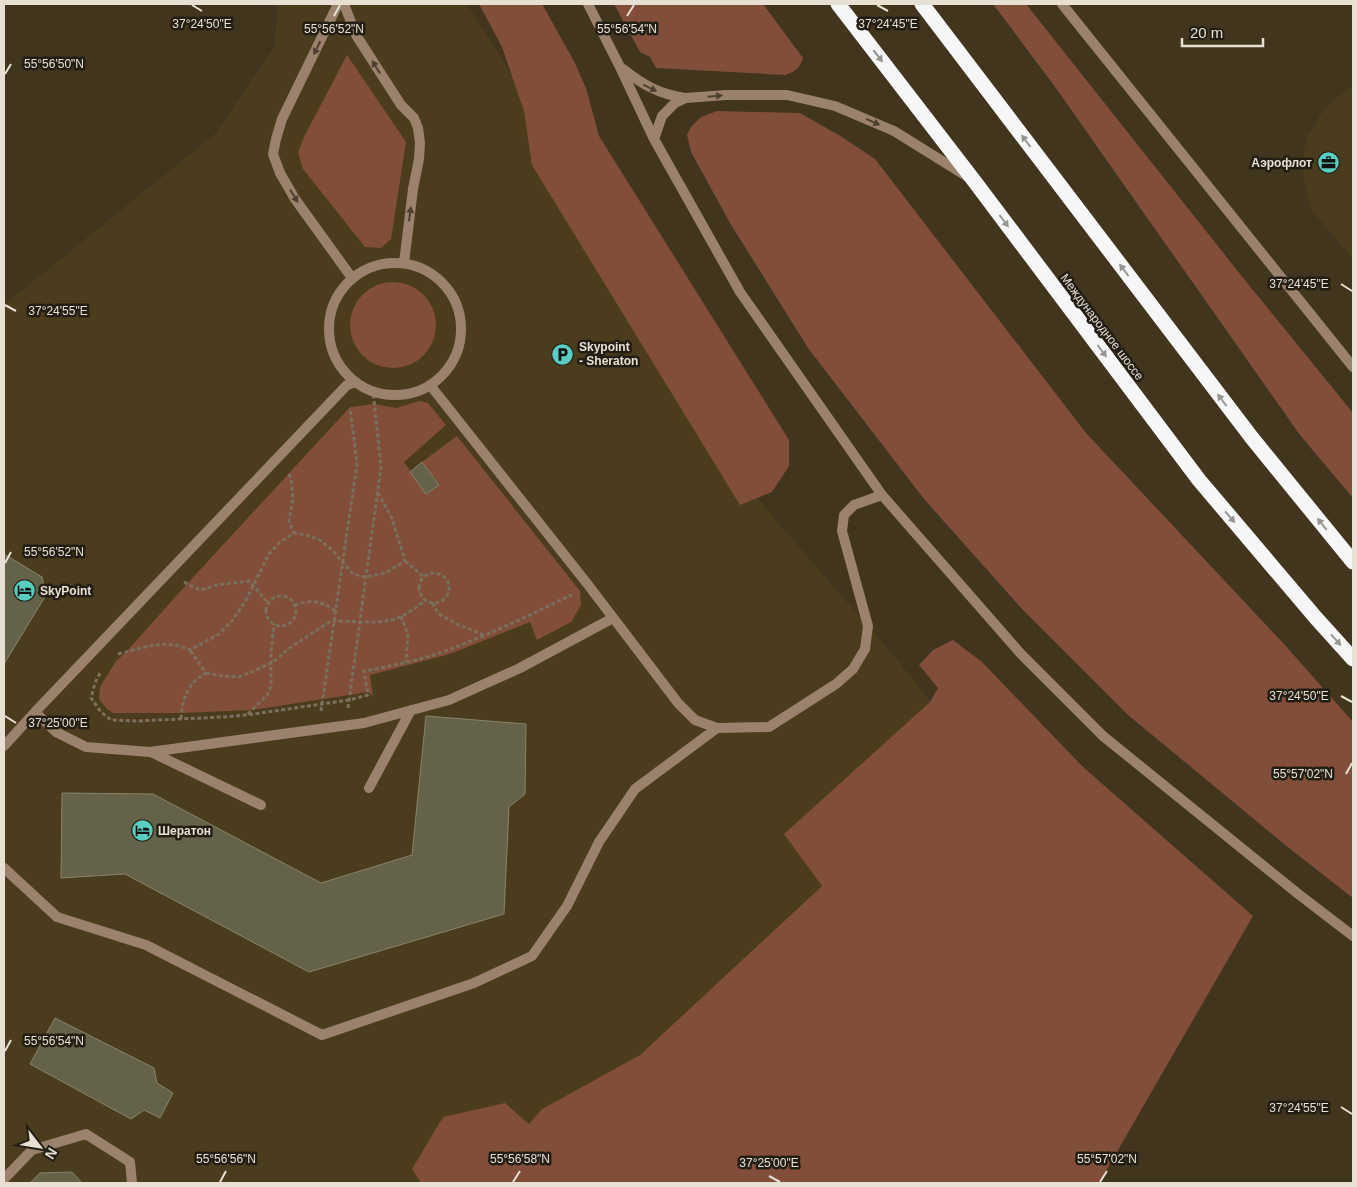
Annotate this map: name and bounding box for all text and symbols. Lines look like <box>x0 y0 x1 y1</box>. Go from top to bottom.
scale bar <box>1182 15 1263 47</box>
text: 37°24'50"E <box>172 17 232 31</box>
text: 37°24'45"E <box>858 17 918 31</box>
text: 55°56'52"N <box>304 22 364 36</box>
text: 55°56'54"N <box>597 22 657 36</box>
text: 20 m <box>1190 24 1223 41</box>
one-way arrow <box>312 41 320 55</box>
one-way arrow <box>873 49 884 62</box>
text: 55°56'50"N <box>24 57 84 71</box>
one-way arrow <box>371 60 380 73</box>
one-way arrow <box>643 83 658 92</box>
one-way arrow <box>707 92 723 100</box>
one-way arrow <box>866 119 880 127</box>
one-way arrow <box>1020 135 1031 148</box>
office icon: Аэрофлот <box>1316 151 1340 175</box>
place label: Аэрофлот <box>1251 156 1312 170</box>
one-way arrow <box>289 189 298 203</box>
one-way arrow <box>406 206 414 222</box>
one-way arrow <box>999 214 1010 227</box>
one-way arrow <box>1119 263 1129 277</box>
street label: Международное шоссе <box>1057 271 1147 383</box>
text: 37°24'45"E <box>1269 277 1329 291</box>
text: 37°24'55"E <box>28 304 88 318</box>
place label: Skypoint - Sheraton <box>579 340 638 368</box>
parking icon: Skypoint - Sheraton <box>551 342 575 366</box>
one-way arrow <box>1097 344 1107 358</box>
one-way arrow <box>1217 394 1228 407</box>
one-way arrow <box>1225 510 1236 523</box>
one-way arrow <box>1317 518 1328 531</box>
text: 55°56'52"N <box>24 545 84 559</box>
hotel icon: SkyPoint <box>12 579 36 603</box>
place label: SkyPoint <box>40 584 91 598</box>
one-way arrow <box>1330 634 1342 646</box>
text: 37°24'50"E <box>1269 689 1329 703</box>
text: 37°25'00"E <box>28 716 88 730</box>
text: 55°57'02"N <box>1273 767 1333 781</box>
hotel icon: Шератон <box>130 819 154 843</box>
place label: Шератон <box>158 824 211 838</box>
text: 55°56'54"N <box>24 1034 84 1048</box>
text: 37°24'55"E <box>1269 1101 1329 1115</box>
north arrow <box>15 1122 65 1172</box>
text: N <box>42 1145 61 1162</box>
text: 55°56'56"N <box>196 1152 256 1166</box>
text: 55°56'58"N <box>490 1152 550 1166</box>
text: 55°57'02"N <box>1077 1152 1137 1166</box>
text: 37°25'00"E <box>739 1156 799 1170</box>

